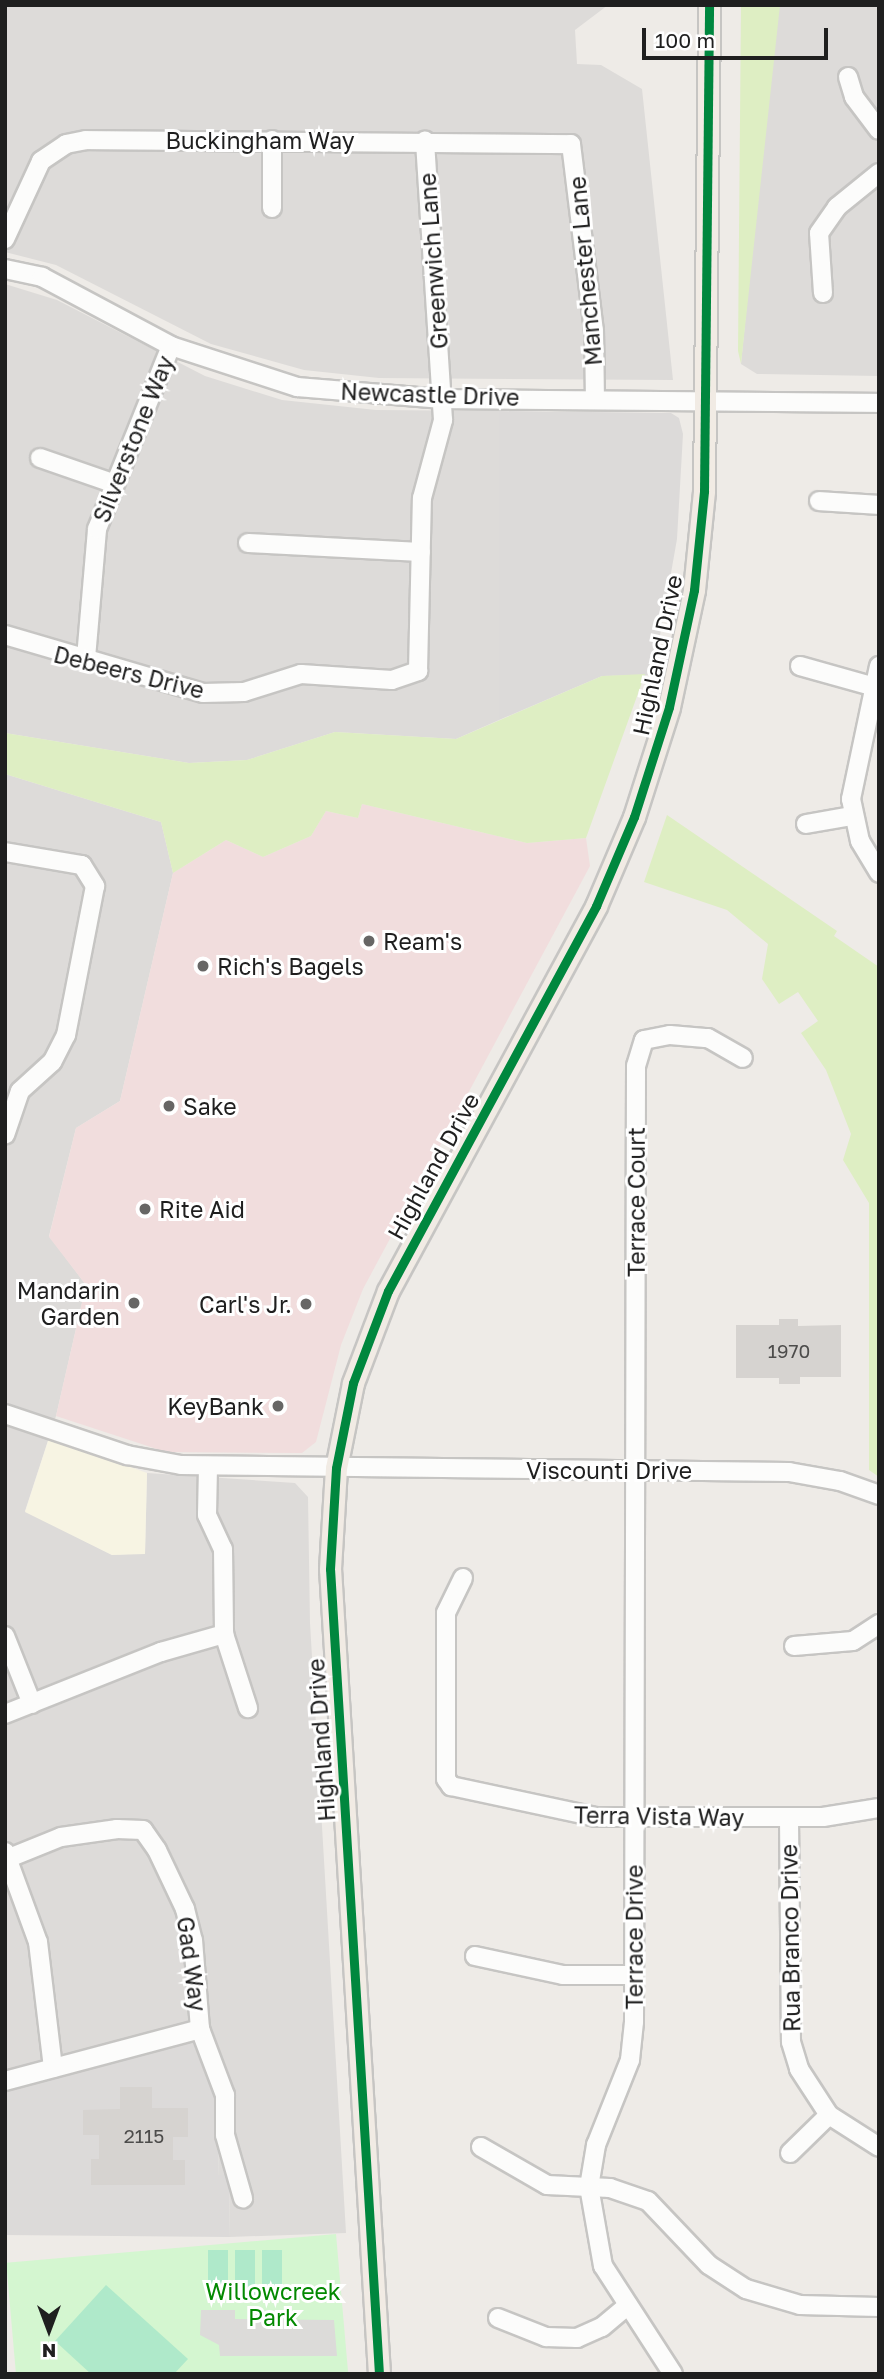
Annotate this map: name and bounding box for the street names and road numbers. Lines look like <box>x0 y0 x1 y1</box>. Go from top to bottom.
street label: Buckingham Way <box>165 126 355 154</box>
street label: Greenwich Lane <box>413 172 453 350</box>
street label: Manchester Lane <box>563 175 607 367</box>
street label: Silverstone Way <box>87 352 179 526</box>
street label: Newcastle Drive <box>340 377 520 411</box>
street label: Highland Drive <box>627 572 687 738</box>
street label: Debeers Drive <box>51 640 207 704</box>
street label: Highland Drive <box>381 1088 485 1244</box>
street label: Terrace Court <box>622 1127 650 1277</box>
street label: Viscounti Drive <box>526 1456 692 1484</box>
street label: Highland Drive <box>302 1658 340 1822</box>
street label: Terra Vista Way <box>574 1801 744 1831</box>
street label: Rua Branco Drive <box>775 1844 805 2032</box>
street label: Terrace Drive <box>620 1865 648 2009</box>
street label: Gad Way <box>172 1915 212 2013</box>

